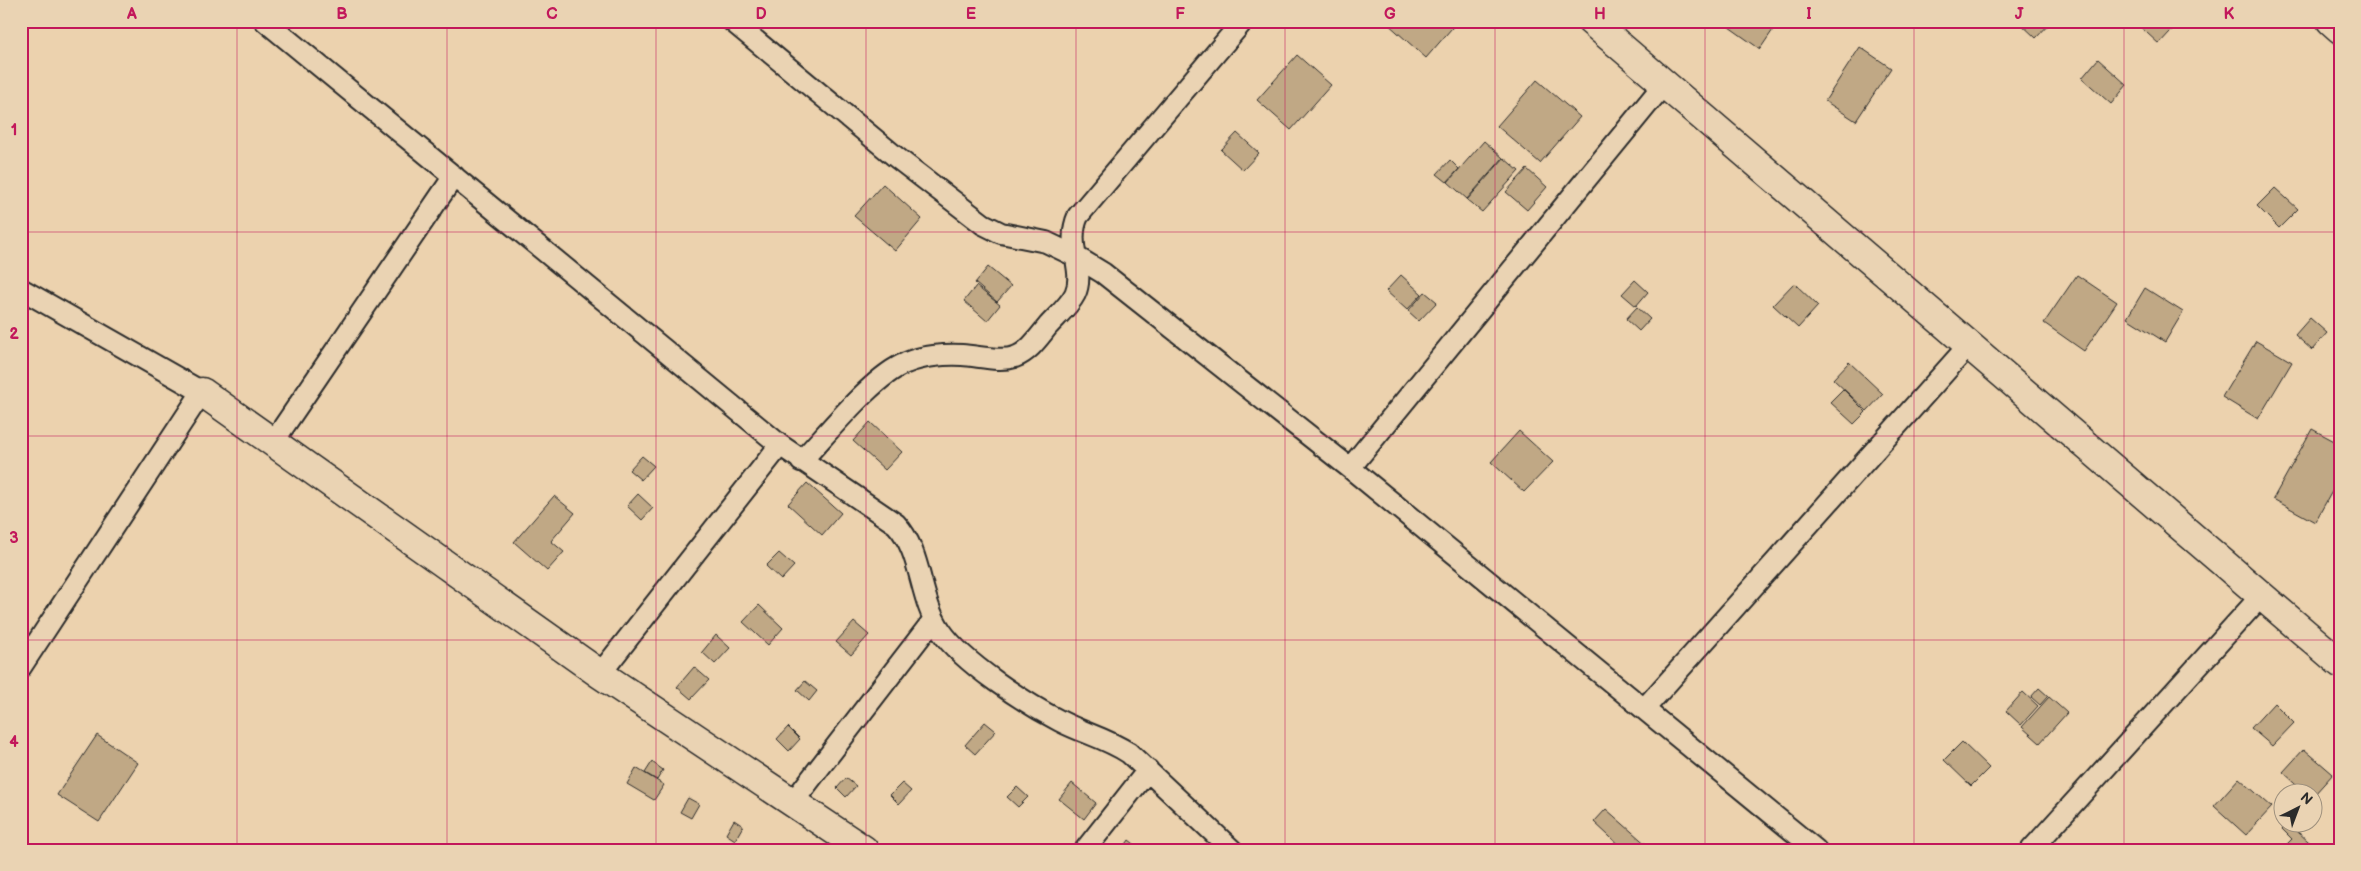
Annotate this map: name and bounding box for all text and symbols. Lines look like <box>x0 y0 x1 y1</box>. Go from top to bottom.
text: A <box>126 5 137 24</box>
text: B <box>336 5 348 24</box>
text: C <box>546 5 558 24</box>
text: D <box>755 5 767 24</box>
text: E <box>966 5 976 24</box>
text: F <box>1175 5 1185 24</box>
text: G <box>1384 5 1396 24</box>
text: H <box>1594 5 1606 24</box>
text: I <box>1806 5 1812 24</box>
text: J <box>2015 5 2024 24</box>
text: K <box>2224 5 2235 24</box>
text: 1 <box>11 121 17 140</box>
text: 2 <box>9 325 19 344</box>
text: 3 <box>9 529 19 548</box>
text: 4 <box>9 733 19 752</box>
north arrow <box>2274 784 2324 834</box>
text: N <box>2297 789 2316 809</box>

